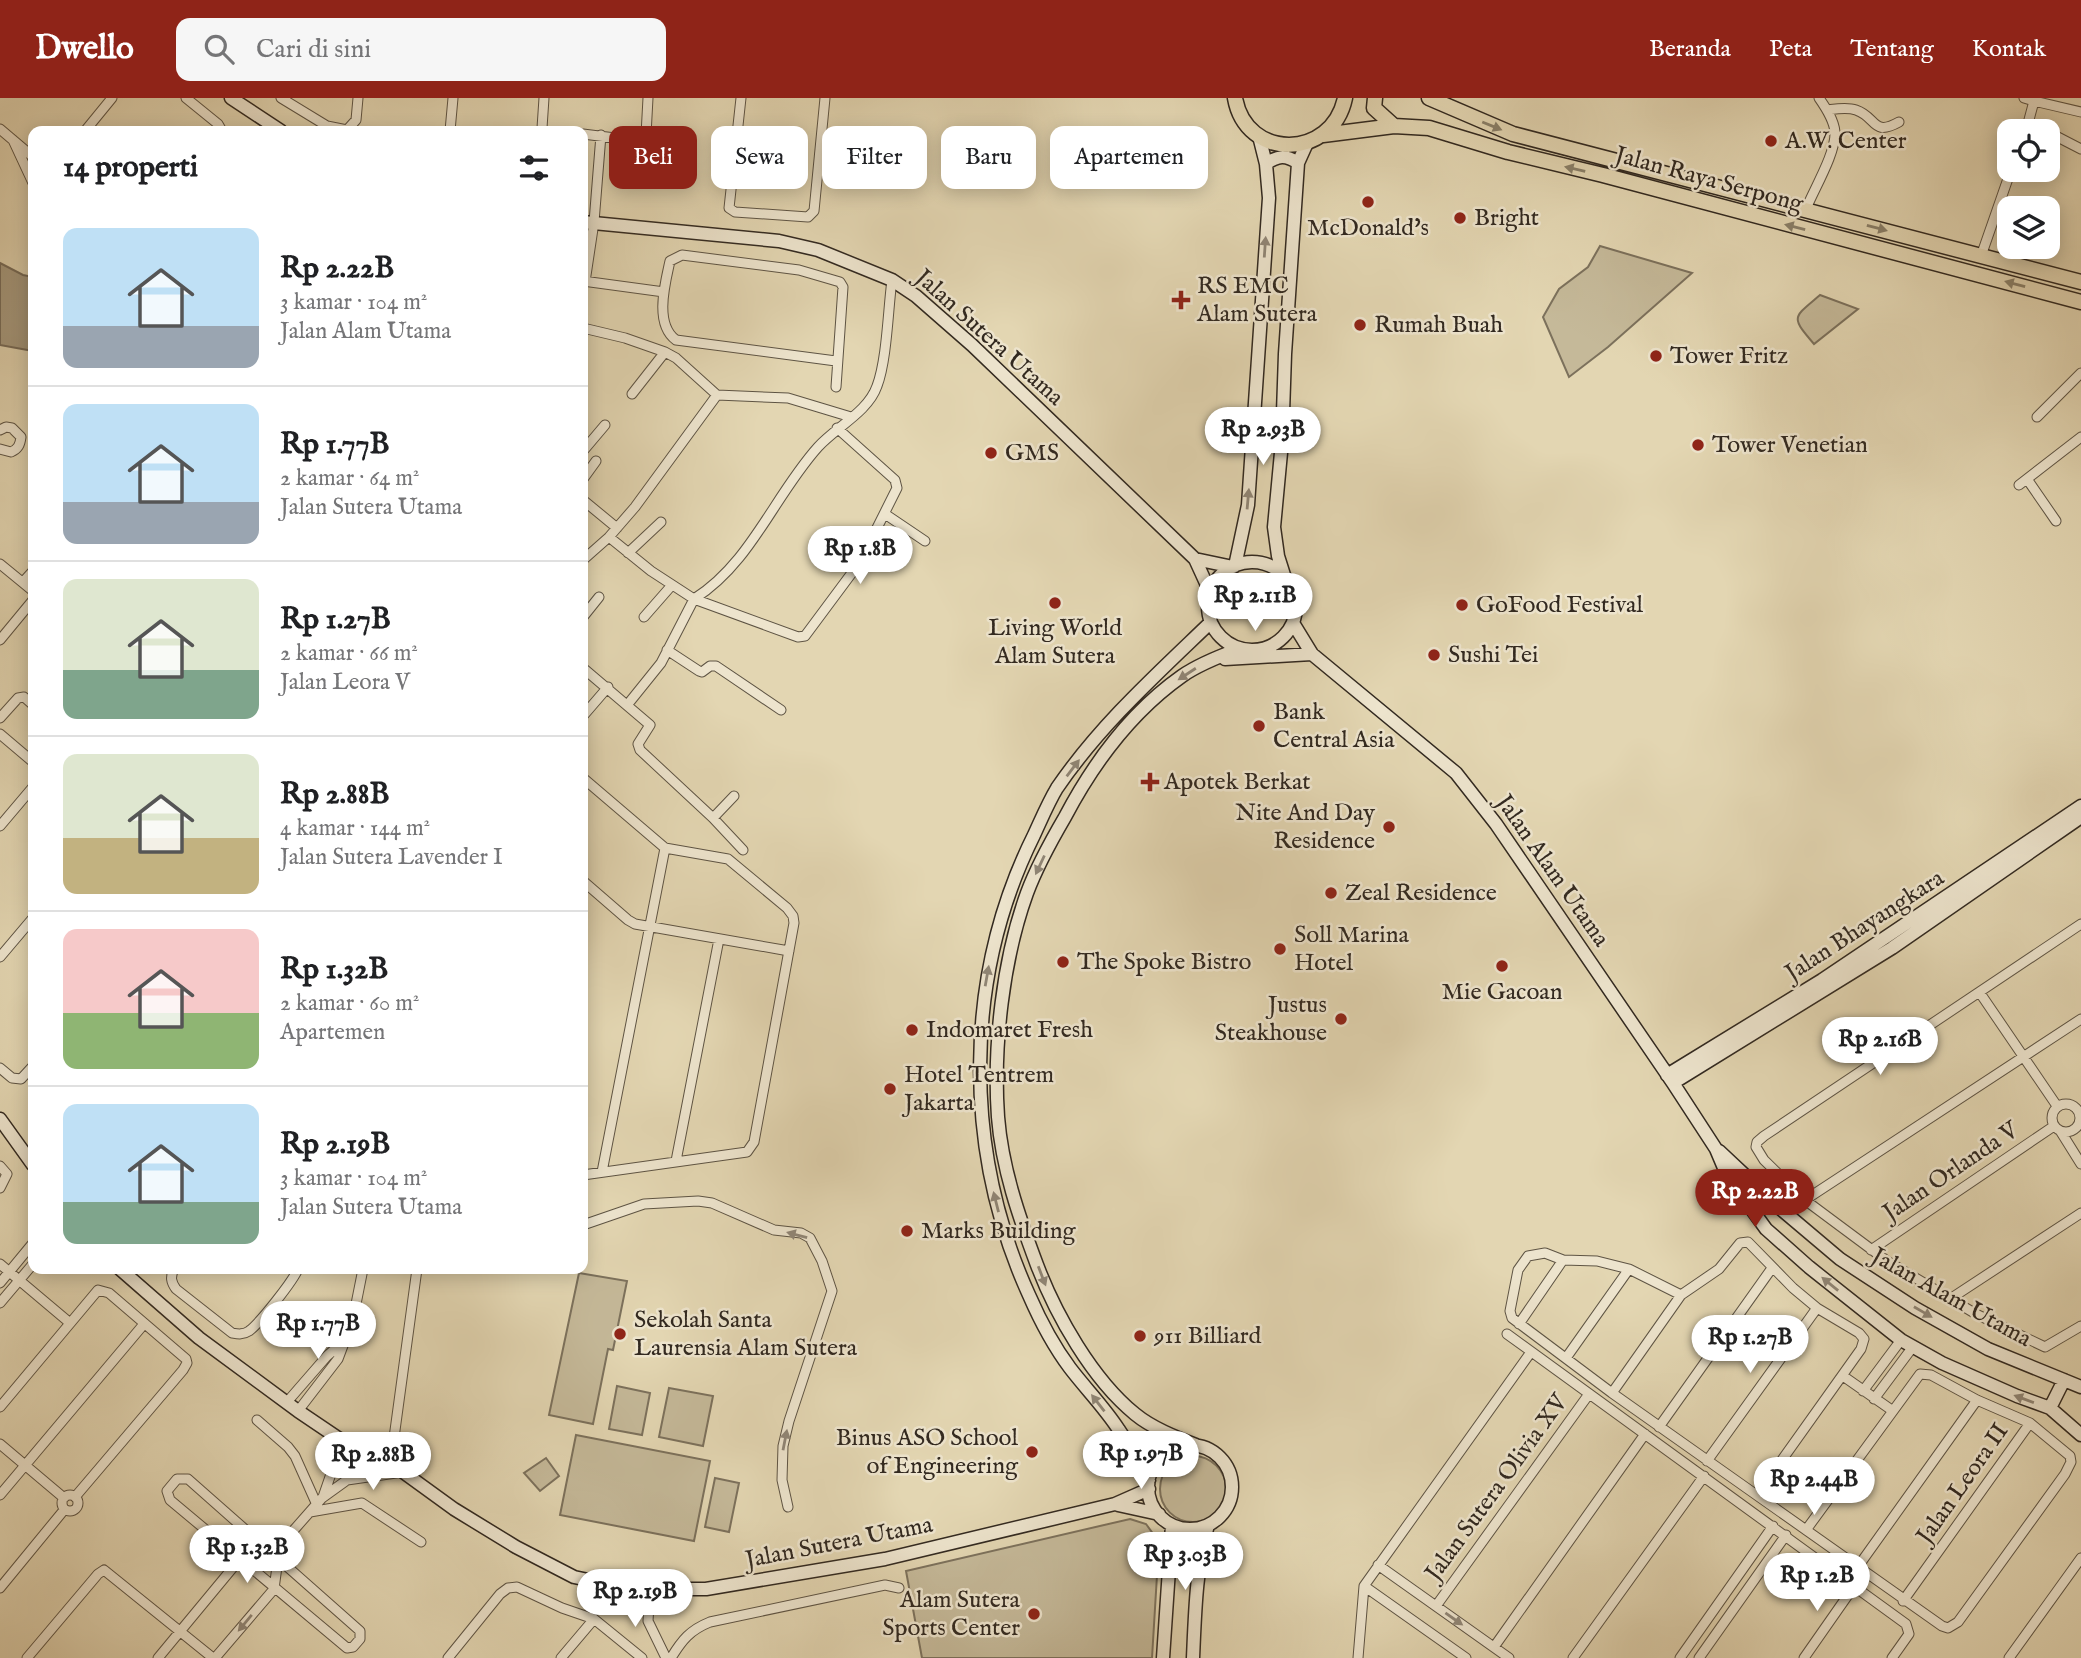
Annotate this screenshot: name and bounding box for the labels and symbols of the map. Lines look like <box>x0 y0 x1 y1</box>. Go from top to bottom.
one-way arrow <box>1481 120 1502 131</box>
place label: A.W. Center <box>1784 126 1907 157</box>
marker: A.W. Center <box>1763 133 1779 149</box>
street label: Jalan Raya Serpong <box>1608 139 1808 220</box>
one-way arrow <box>1564 163 1586 174</box>
marker: McDonald's <box>1360 194 1376 210</box>
place label: Bright <box>1474 203 1539 234</box>
marker: Bright <box>1452 210 1468 226</box>
place label: McDonald's <box>1307 213 1429 244</box>
one-way arrow <box>1784 221 1806 232</box>
one-way arrow <box>1867 223 1888 233</box>
one-way arrow <box>1260 236 1271 258</box>
street label: Jalan Sutera Utama <box>906 261 1071 414</box>
place label: RS EMC Alam Sutera <box>1196 271 1318 330</box>
one-way arrow <box>2004 278 2026 289</box>
marker: RS EMC Alam Sutera <box>1171 290 1191 310</box>
place label: Rumah Buah <box>1374 310 1503 341</box>
marker: Rumah Buah <box>1352 317 1368 333</box>
place label: Tower Fritz <box>1670 341 1788 372</box>
marker: Tower Fritz <box>1648 348 1664 364</box>
pin: Rp 2.93B <box>1191 408 1335 467</box>
place label: Tower Venetian <box>1712 430 1868 461</box>
marker: Tower Venetian <box>1690 437 1706 453</box>
place label: GMS <box>1005 438 1059 469</box>
marker: GMS <box>983 445 999 461</box>
one-way arrow <box>1243 488 1254 510</box>
pin: Rp 1.8B <box>795 526 925 586</box>
pin: Rp 2.11B <box>1183 574 1327 633</box>
place label: GoFood Festival <box>1476 590 1643 621</box>
marker: Living World Alam Sutera <box>1047 595 1063 611</box>
marker: GoFood Festival <box>1454 597 1470 613</box>
place label: Living World Alam Sutera <box>988 613 1122 672</box>
place label: Sushi Tei <box>1448 640 1538 671</box>
marker: Sushi Tei <box>1426 647 1442 663</box>
one-way arrow <box>1177 667 1196 680</box>
place label: Bank Central Asia <box>1273 697 1395 756</box>
marker: Bank Central Asia <box>1251 718 1267 734</box>
one-way arrow <box>1066 759 1080 777</box>
place label: Apotek Berkat <box>1163 767 1311 798</box>
marker: Apotek Berkat <box>1142 774 1158 790</box>
street label: Jalan Alam Utama <box>1486 786 1616 954</box>
place label: Nite And Day Residence <box>1235 798 1375 857</box>
marker: Nite And Day Residence <box>1381 819 1397 835</box>
one-way arrow <box>1034 855 1046 875</box>
street label: Jalan Bhayangkara <box>1777 863 1951 991</box>
place label: Zeal Residence <box>1345 878 1497 909</box>
marker: Zeal Residence <box>1323 885 1339 901</box>
place label: Soll Marina Hotel <box>1294 920 1409 979</box>
marker: Soll Marina Hotel <box>1272 941 1288 957</box>
place label: The Spoke Bistro <box>1077 947 1251 978</box>
marker: The Spoke Bistro <box>1055 954 1071 970</box>
marker: Mie Gacoan <box>1494 958 1510 974</box>
one-way arrow <box>982 965 993 987</box>
place label: Mie Gacoan <box>1442 977 1563 1008</box>
place label: Justus Steakhouse <box>1215 990 1327 1049</box>
marker: Justus Steakhouse <box>1333 1011 1349 1027</box>
place label: Indomaret Fresh <box>926 1015 1093 1046</box>
pin: Rp 2.16B <box>1808 1018 1952 1077</box>
marker: Indomaret Fresh <box>904 1022 920 1038</box>
place label: Hotel Tentrem Jakarta <box>901 1060 1054 1119</box>
marker: Hotel Tentrem Jakarta <box>882 1081 898 1097</box>
street label: Jalan Orlanda V <box>1875 1115 2026 1230</box>
pin: Rp 2.22B <box>1683 1170 1827 1229</box>
one-way arrow <box>990 1191 1001 1213</box>
place label: Marks Building <box>921 1216 1076 1247</box>
marker: Marks Building <box>899 1223 915 1239</box>
one-way arrow <box>786 1229 808 1240</box>
street label: Jalan Alam Utama <box>1863 1240 2037 1355</box>
one-way arrow <box>1036 1266 1047 1287</box>
one-way arrow <box>1821 1277 1839 1292</box>
pin: Rp 1.77B <box>246 1302 390 1361</box>
place label: Sekolah Santa Laurensia Alam Sutera <box>634 1305 858 1364</box>
one-way arrow <box>1913 1306 1932 1318</box>
pin: Rp 1.27B <box>1678 1316 1822 1375</box>
place label: 911 Billiard <box>1153 1321 1262 1352</box>
marker: Sekolah Santa Laurensia Alam Sutera <box>612 1326 628 1342</box>
marker: 911 Billiard <box>1132 1328 1148 1344</box>
street label: Jalan Sutera Olivia XV <box>1417 1387 1576 1590</box>
one-way arrow <box>2014 1393 2035 1404</box>
one-way arrow <box>1091 1394 1106 1412</box>
street label: Jalan Leora II <box>1908 1417 2016 1553</box>
place label: Binus ASO School of Engineering <box>836 1423 1019 1482</box>
one-way arrow <box>780 1429 791 1451</box>
pin: Rp 2.88B <box>301 1432 445 1492</box>
pin: Rp 1.97B <box>1069 1432 1213 1491</box>
marker: Binus ASO School of Engineering <box>1024 1444 1040 1460</box>
pin: Rp 2.44B <box>1742 1458 1886 1517</box>
street label: Jalan Sutera Utama <box>740 1510 936 1577</box>
pin: Rp 1.32B <box>175 1526 319 1585</box>
pin: Rp 3.03B <box>1113 1532 1257 1592</box>
pin: Rp 1.2B <box>1752 1554 1882 1613</box>
pin: Rp 2.19B <box>563 1570 707 1629</box>
place label: Alam Sutera Sports Center <box>882 1585 1021 1644</box>
marker: Alam Sutera Sports Center <box>1026 1606 1042 1622</box>
one-way arrow <box>1445 1611 1463 1625</box>
one-way arrow <box>237 1614 252 1632</box>

